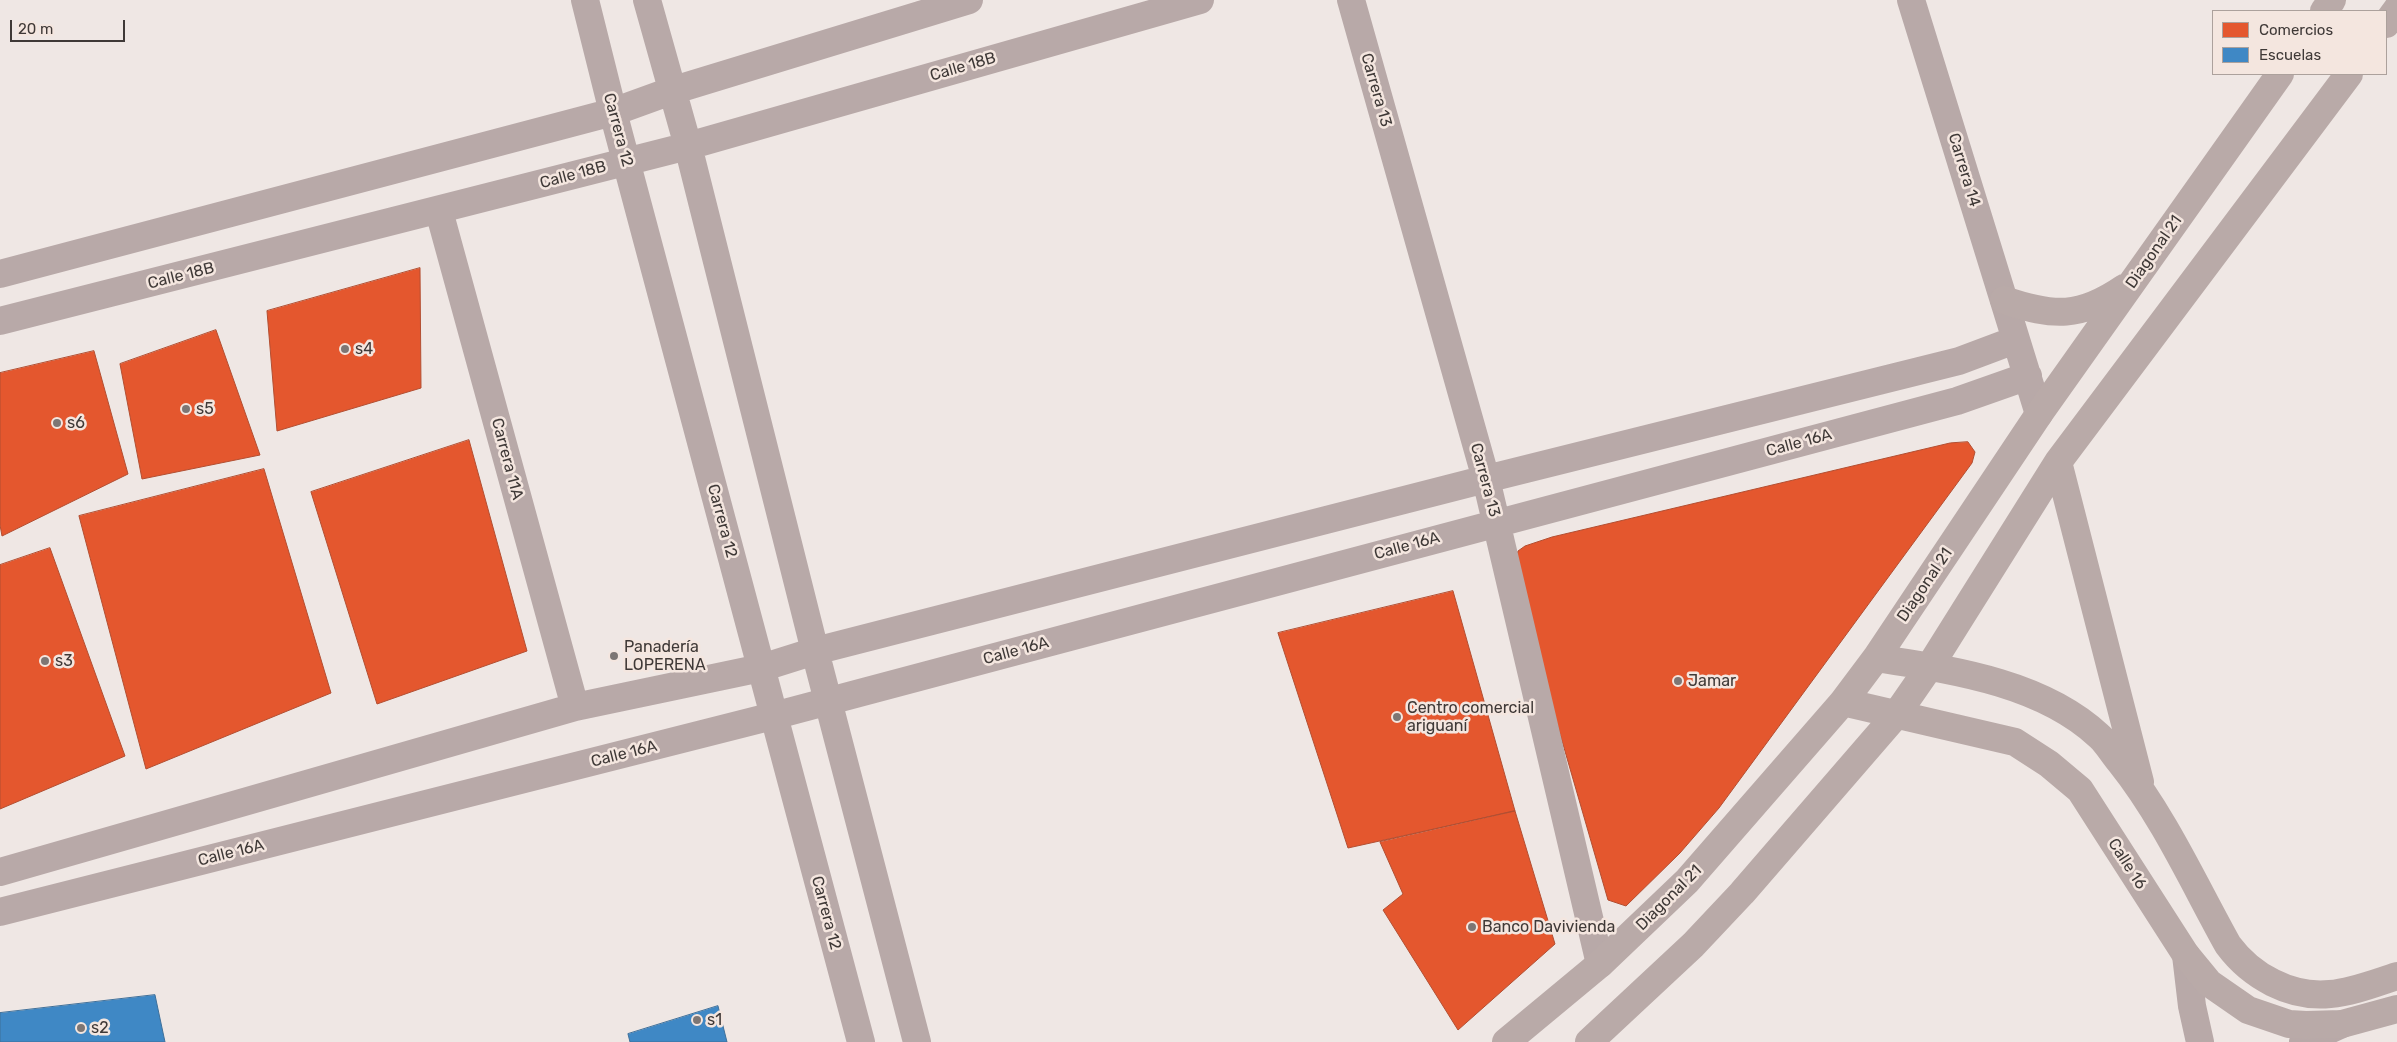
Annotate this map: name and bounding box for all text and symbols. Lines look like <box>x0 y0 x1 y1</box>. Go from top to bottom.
scale bar <box>12 10 128 42</box>
legend <box>2212 10 2387 75</box>
text: 20 m <box>18 20 53 38</box>
text: Comercios <box>2259 21 2333 39</box>
text: Escuelas <box>2259 46 2321 64</box>
street label: Calle 18B <box>928 48 998 86</box>
street label: Carrera 13 <box>1356 51 1396 129</box>
street label: Carrera 12 <box>599 91 637 169</box>
street label: Carrera 14 <box>1944 131 1984 209</box>
street label: Calle 18B <box>538 157 608 193</box>
street label: Diagonal 21 <box>2122 212 2186 292</box>
street label: Calle 18B <box>146 258 216 294</box>
place label: s4 <box>355 339 373 359</box>
marker: s4 <box>339 343 351 355</box>
place label: s5 <box>196 399 214 419</box>
marker: s5 <box>180 403 192 415</box>
place label: s6 <box>67 413 85 433</box>
street label: Carrera 11A <box>487 416 527 502</box>
marker: s6 <box>51 417 63 429</box>
street label: Calle 16A <box>1764 425 1834 461</box>
street label: Carrera 13 <box>1466 441 1504 519</box>
street label: Carrera 12 <box>703 482 741 560</box>
street label: Calle 16A <box>1372 528 1442 564</box>
street label: Diagonal 21 <box>1893 544 1957 626</box>
street label: Calle 16A <box>981 633 1051 669</box>
place label: Panadería LOPERENA <box>624 637 706 675</box>
marker: Panadería LOPERENA <box>608 650 620 662</box>
place label: s3 <box>55 651 73 671</box>
marker: s3 <box>39 655 51 667</box>
place label: Jamar <box>1688 671 1736 691</box>
marker: Jamar <box>1672 675 1684 687</box>
place label: Centro comercial ariguaní <box>1407 698 1534 736</box>
marker: Centro comercial ariguaní <box>1391 711 1403 723</box>
street label: Calle 16A <box>589 737 659 771</box>
street label: Calle 16 <box>2104 835 2150 893</box>
street label: Calle 16A <box>196 836 266 870</box>
street label: Diagonal 21 <box>1632 861 1706 935</box>
street label: Carrera 12 <box>807 874 845 952</box>
place label: Banco Davivienda <box>1482 917 1615 937</box>
marker: Banco Davivienda <box>1466 921 1478 933</box>
place label: s1 <box>707 1010 722 1030</box>
marker: s1 <box>691 1014 703 1026</box>
place label: s2 <box>91 1018 109 1038</box>
marker: s2 <box>75 1022 87 1034</box>

